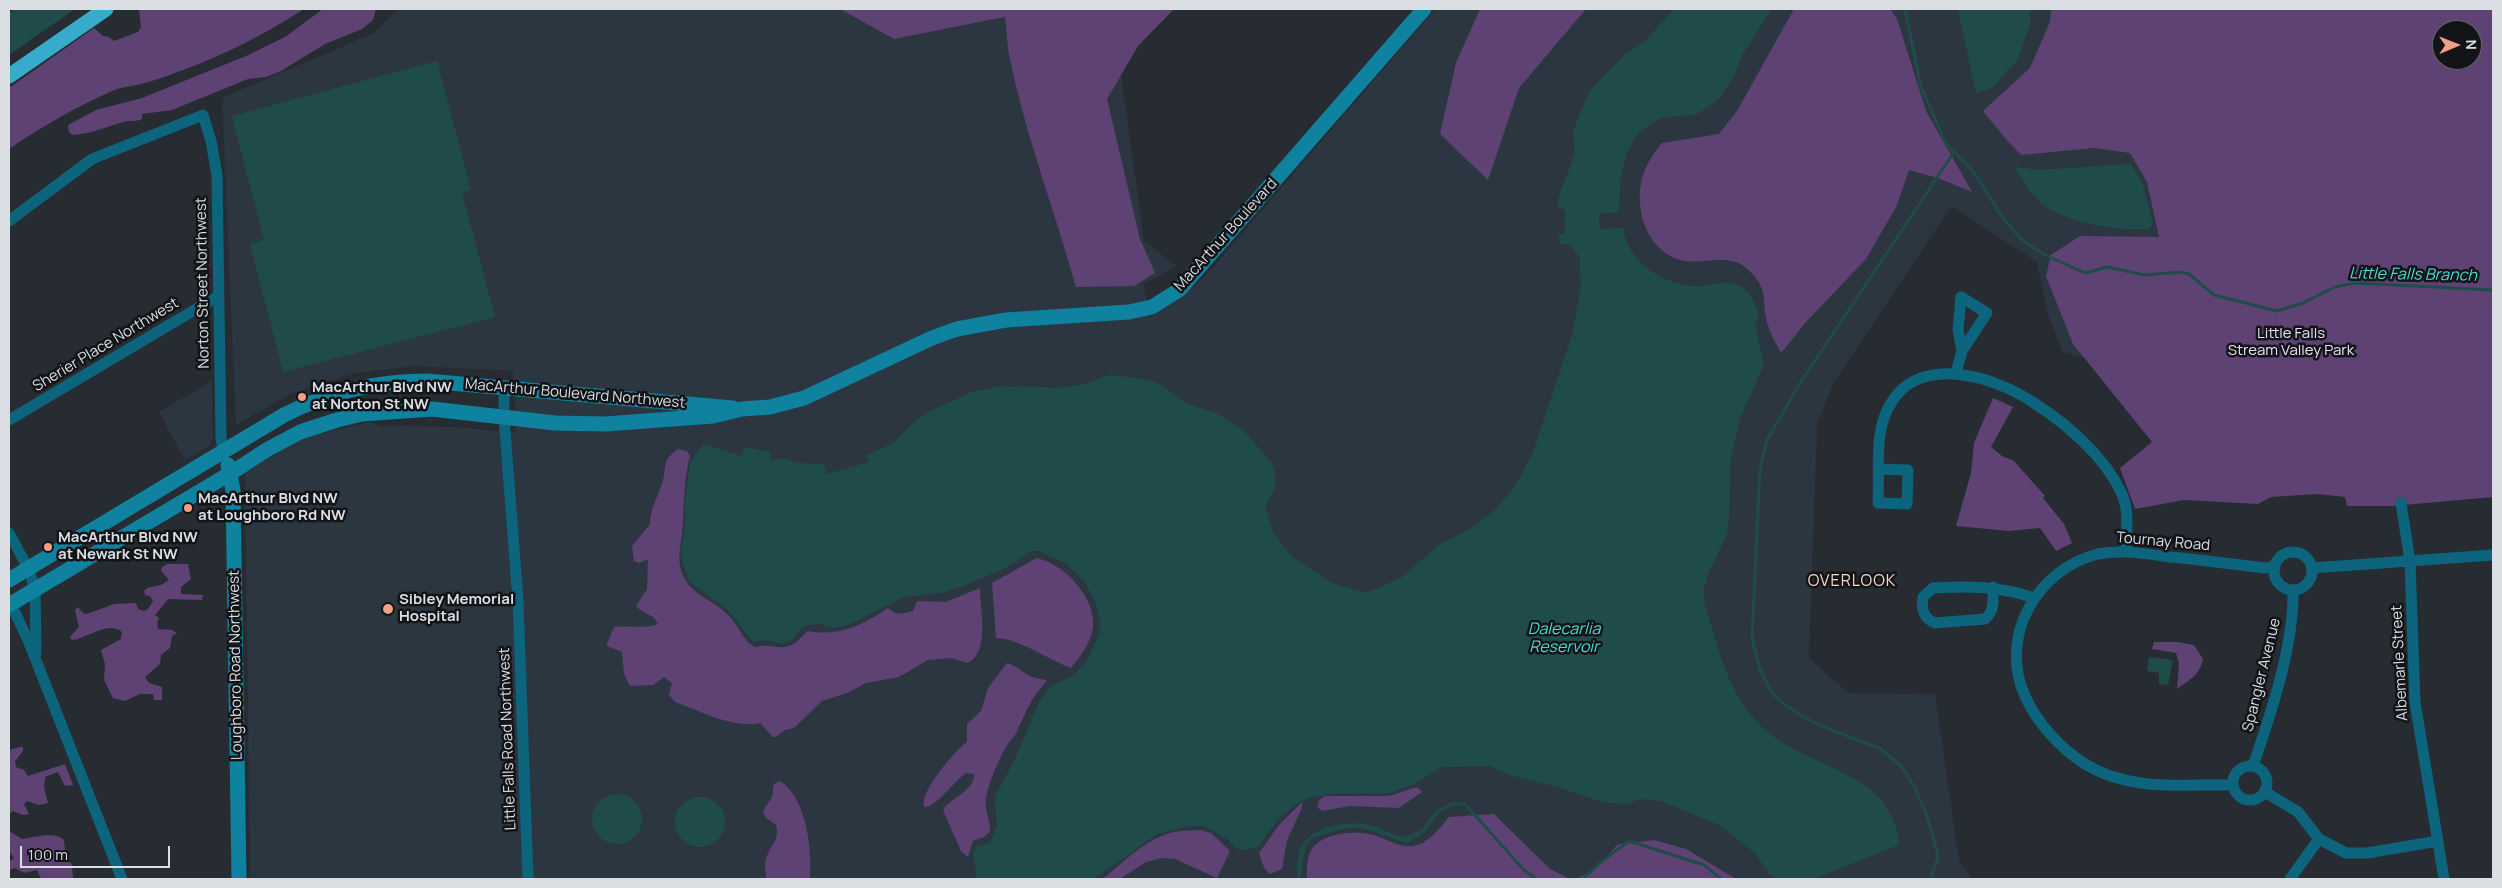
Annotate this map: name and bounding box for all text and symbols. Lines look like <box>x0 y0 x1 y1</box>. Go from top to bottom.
north arrow <box>2432 20 2482 70</box>
text: N <box>2462 40 2481 50</box>
street label: MacArthur Boulevard <box>1171 175 1281 295</box>
street label: Norton Street Northwest <box>193 197 213 369</box>
water label: Little Falls Branch <box>2349 264 2477 286</box>
street label: Sherier Place Northwest <box>30 294 182 396</box>
park label: Little Falls Stream Valley Park <box>2228 325 2354 360</box>
street label: MacArthur Boulevard Northwest <box>464 375 686 413</box>
place label: MacArthur Blvd NW at Norton St NW <box>312 379 452 414</box>
marker: MacArthur Blvd NW at Norton St NW <box>296 391 308 403</box>
place label: MacArthur Blvd NW at Loughboro Rd NW <box>198 490 346 525</box>
marker: MacArthur Blvd NW at Loughboro Rd NW <box>182 502 194 514</box>
place label: MacArthur Blvd NW at Newark St NW <box>58 529 198 564</box>
street label: Tournay Road <box>2115 529 2211 555</box>
marker: MacArthur Blvd NW at Newark St NW <box>42 541 54 553</box>
street label: Loughboro Road Northwest <box>225 570 247 760</box>
district label: OVERLOOK <box>1807 572 1897 592</box>
place label: Sibley Memorial Hospital <box>399 591 514 626</box>
marker: Sibley Memorial Hospital <box>381 602 395 616</box>
street label: Albemarle Street <box>2388 605 2412 721</box>
street label: Spangler Avenue <box>2239 616 2285 734</box>
water label: Dalecarlia Reservoir <box>1528 620 1600 658</box>
street label: Little Falls Road Northwest <box>496 647 520 831</box>
scale bar <box>22 836 172 868</box>
text: 100 m <box>28 844 68 865</box>

